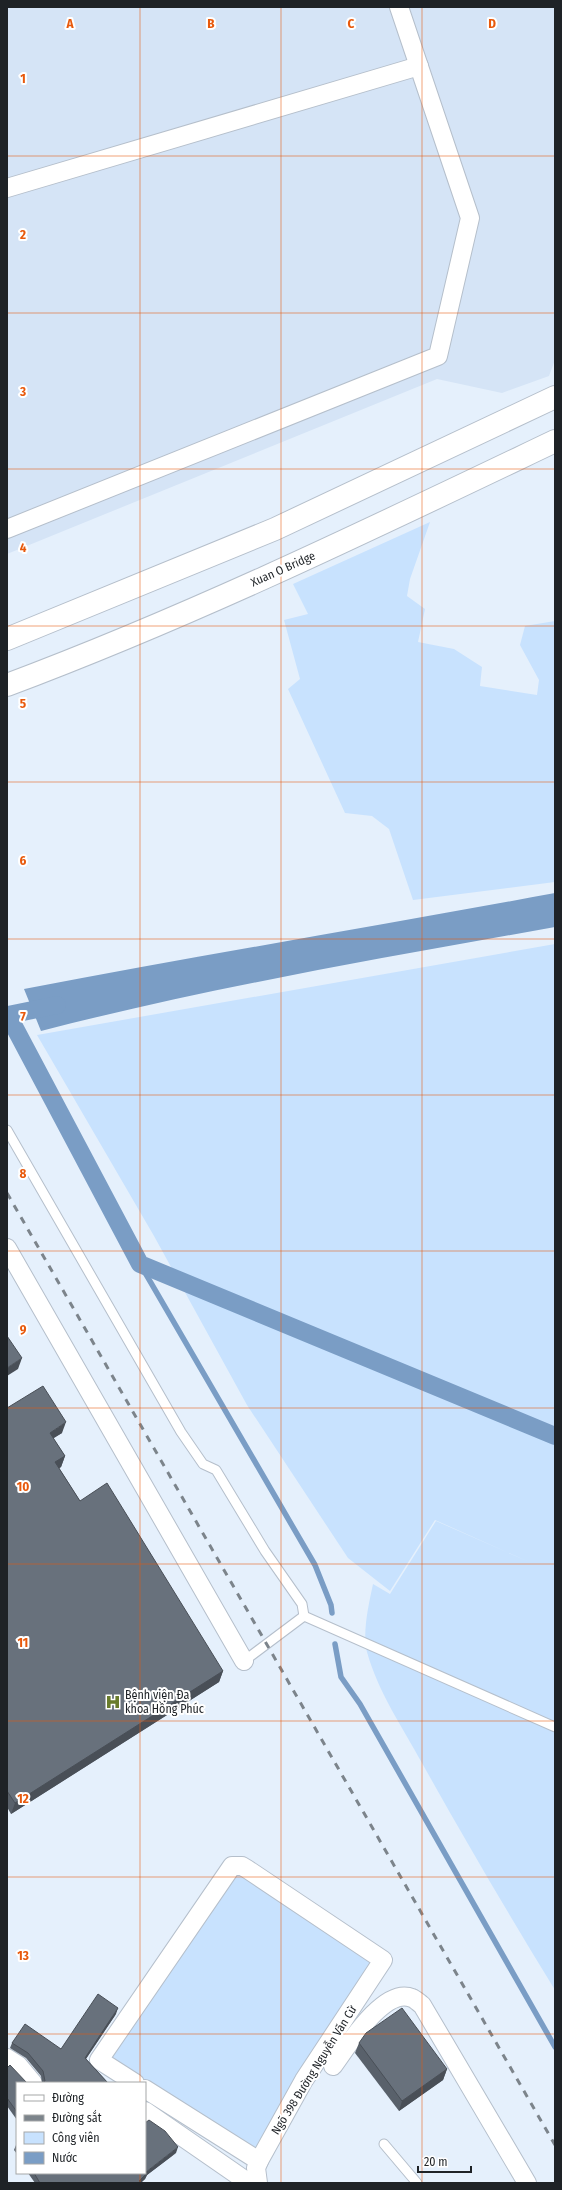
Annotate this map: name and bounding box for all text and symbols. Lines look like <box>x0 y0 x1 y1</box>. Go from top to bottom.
text: A <box>65 16 74 31</box>
text: B <box>207 16 215 31</box>
text: C <box>348 16 355 31</box>
text: D <box>488 16 496 31</box>
text: 1 <box>20 71 26 86</box>
text: 2 <box>19 227 26 242</box>
text: 3 <box>19 384 26 399</box>
text: 4 <box>20 540 27 555</box>
street label: Xuan O Bridge <box>249 549 317 589</box>
text: 5 <box>20 696 26 711</box>
text: 6 <box>20 853 27 868</box>
text: 7 <box>20 1009 26 1024</box>
text: 8 <box>20 1166 27 1181</box>
text: 9 <box>20 1322 27 1337</box>
text: 10 <box>17 1479 29 1494</box>
text: 11 <box>18 1635 28 1650</box>
place label: Bệnh viện Đa khoa Hồng Phúc <box>125 1688 204 1716</box>
hospital icon: Bệnh viện Đa khoa Hồng Phúc <box>104 1693 122 1711</box>
text: 12 <box>17 1791 29 1806</box>
text: 13 <box>17 1948 29 1963</box>
street label: Ngõ 398 Đường Nguyễn Văn Cừ <box>268 2002 360 2137</box>
legend <box>16 2082 146 2174</box>
text: Đường <box>52 2091 84 2105</box>
text: Đường sắt <box>52 2109 102 2125</box>
text: Công viên <box>52 2131 100 2145</box>
scale bar <box>418 2148 471 2174</box>
text: Nước <box>52 2151 77 2165</box>
text: 20 m <box>424 2155 448 2169</box>

